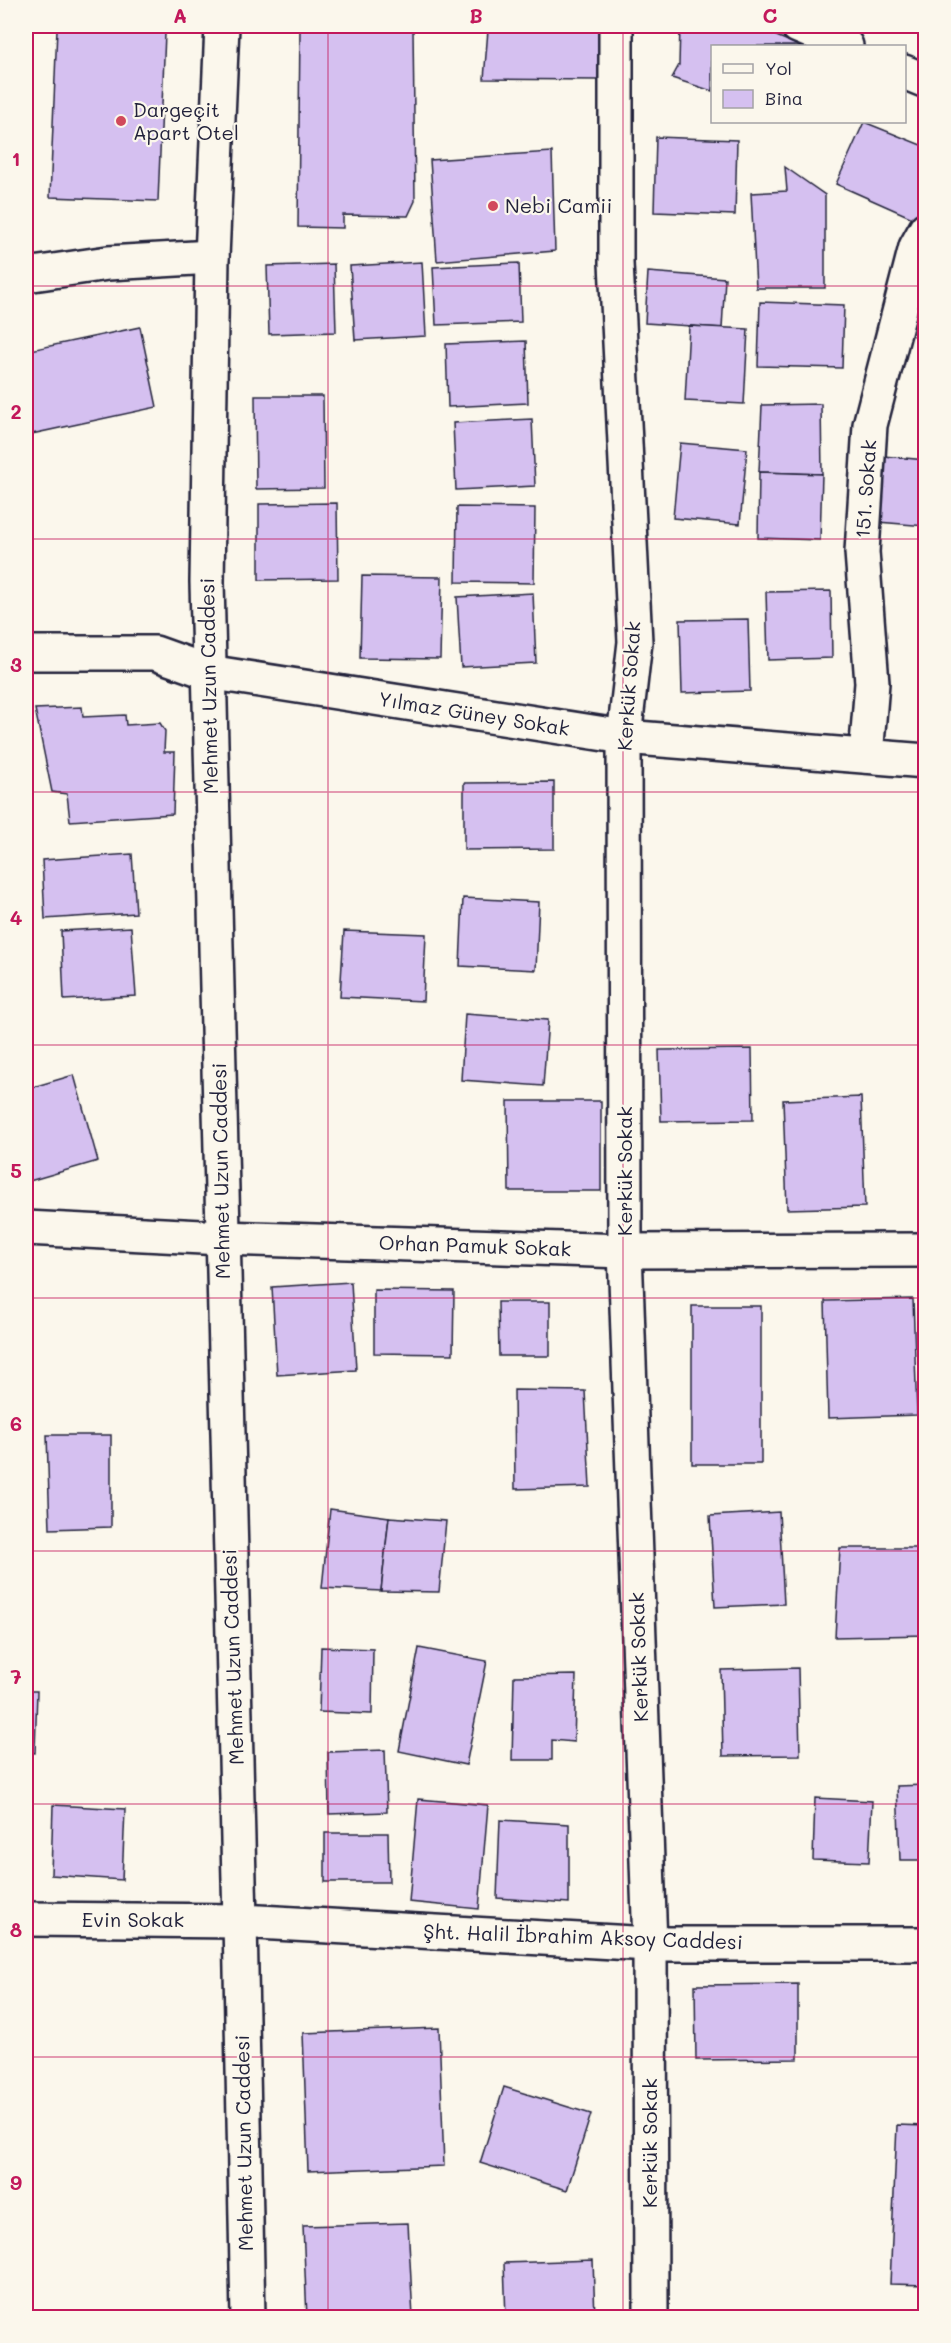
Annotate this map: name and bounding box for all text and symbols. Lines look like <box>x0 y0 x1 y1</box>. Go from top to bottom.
text: A <box>173 2 187 28</box>
text: B <box>469 2 483 28</box>
text: C <box>763 2 778 28</box>
legend <box>711 45 906 123</box>
text: Yol <box>765 56 792 80</box>
text: Bina <box>765 86 803 110</box>
place label: Dargeçit Apart Otel <box>133 96 239 145</box>
marker: Dargeçit Apart Otel <box>114 114 128 128</box>
text: 1 <box>12 145 20 171</box>
place label: Nebi Camii <box>505 192 612 218</box>
marker: Nebi Camii <box>486 199 500 213</box>
text: 2 <box>10 398 22 424</box>
street label: 151. Sokak <box>849 439 881 539</box>
street label: Mehmet Uzun Caddesi <box>193 578 223 794</box>
street label: Kerkük Sokak <box>611 620 646 752</box>
text: 3 <box>10 651 22 677</box>
street label: Yılmaz Güney Sokak <box>377 685 572 741</box>
text: 4 <box>10 904 23 930</box>
street label: Mehmet Uzun Caddesi <box>205 1063 235 1279</box>
street label: Kerkük Sokak <box>611 1106 637 1236</box>
text: 5 <box>10 1157 22 1183</box>
street label: Orhan Pamuk Sokak <box>378 1229 572 1261</box>
text: 6 <box>10 1410 22 1436</box>
street label: Mehmet Uzun Caddesi <box>215 1548 249 1766</box>
street label: Kerkük Sokak <box>623 1592 653 1722</box>
text: 7 <box>10 1663 22 1689</box>
street label: Evin Sokak <box>82 1906 184 1932</box>
text: 8 <box>10 1916 22 1942</box>
street label: Şht. Halil İbrahim Aksoy Caddesi <box>423 1917 743 1955</box>
street label: Mehmet Uzun Caddesi <box>228 2035 258 2251</box>
street label: Kerkük Sokak <box>636 2078 662 2208</box>
text: 9 <box>10 2169 22 2195</box>

